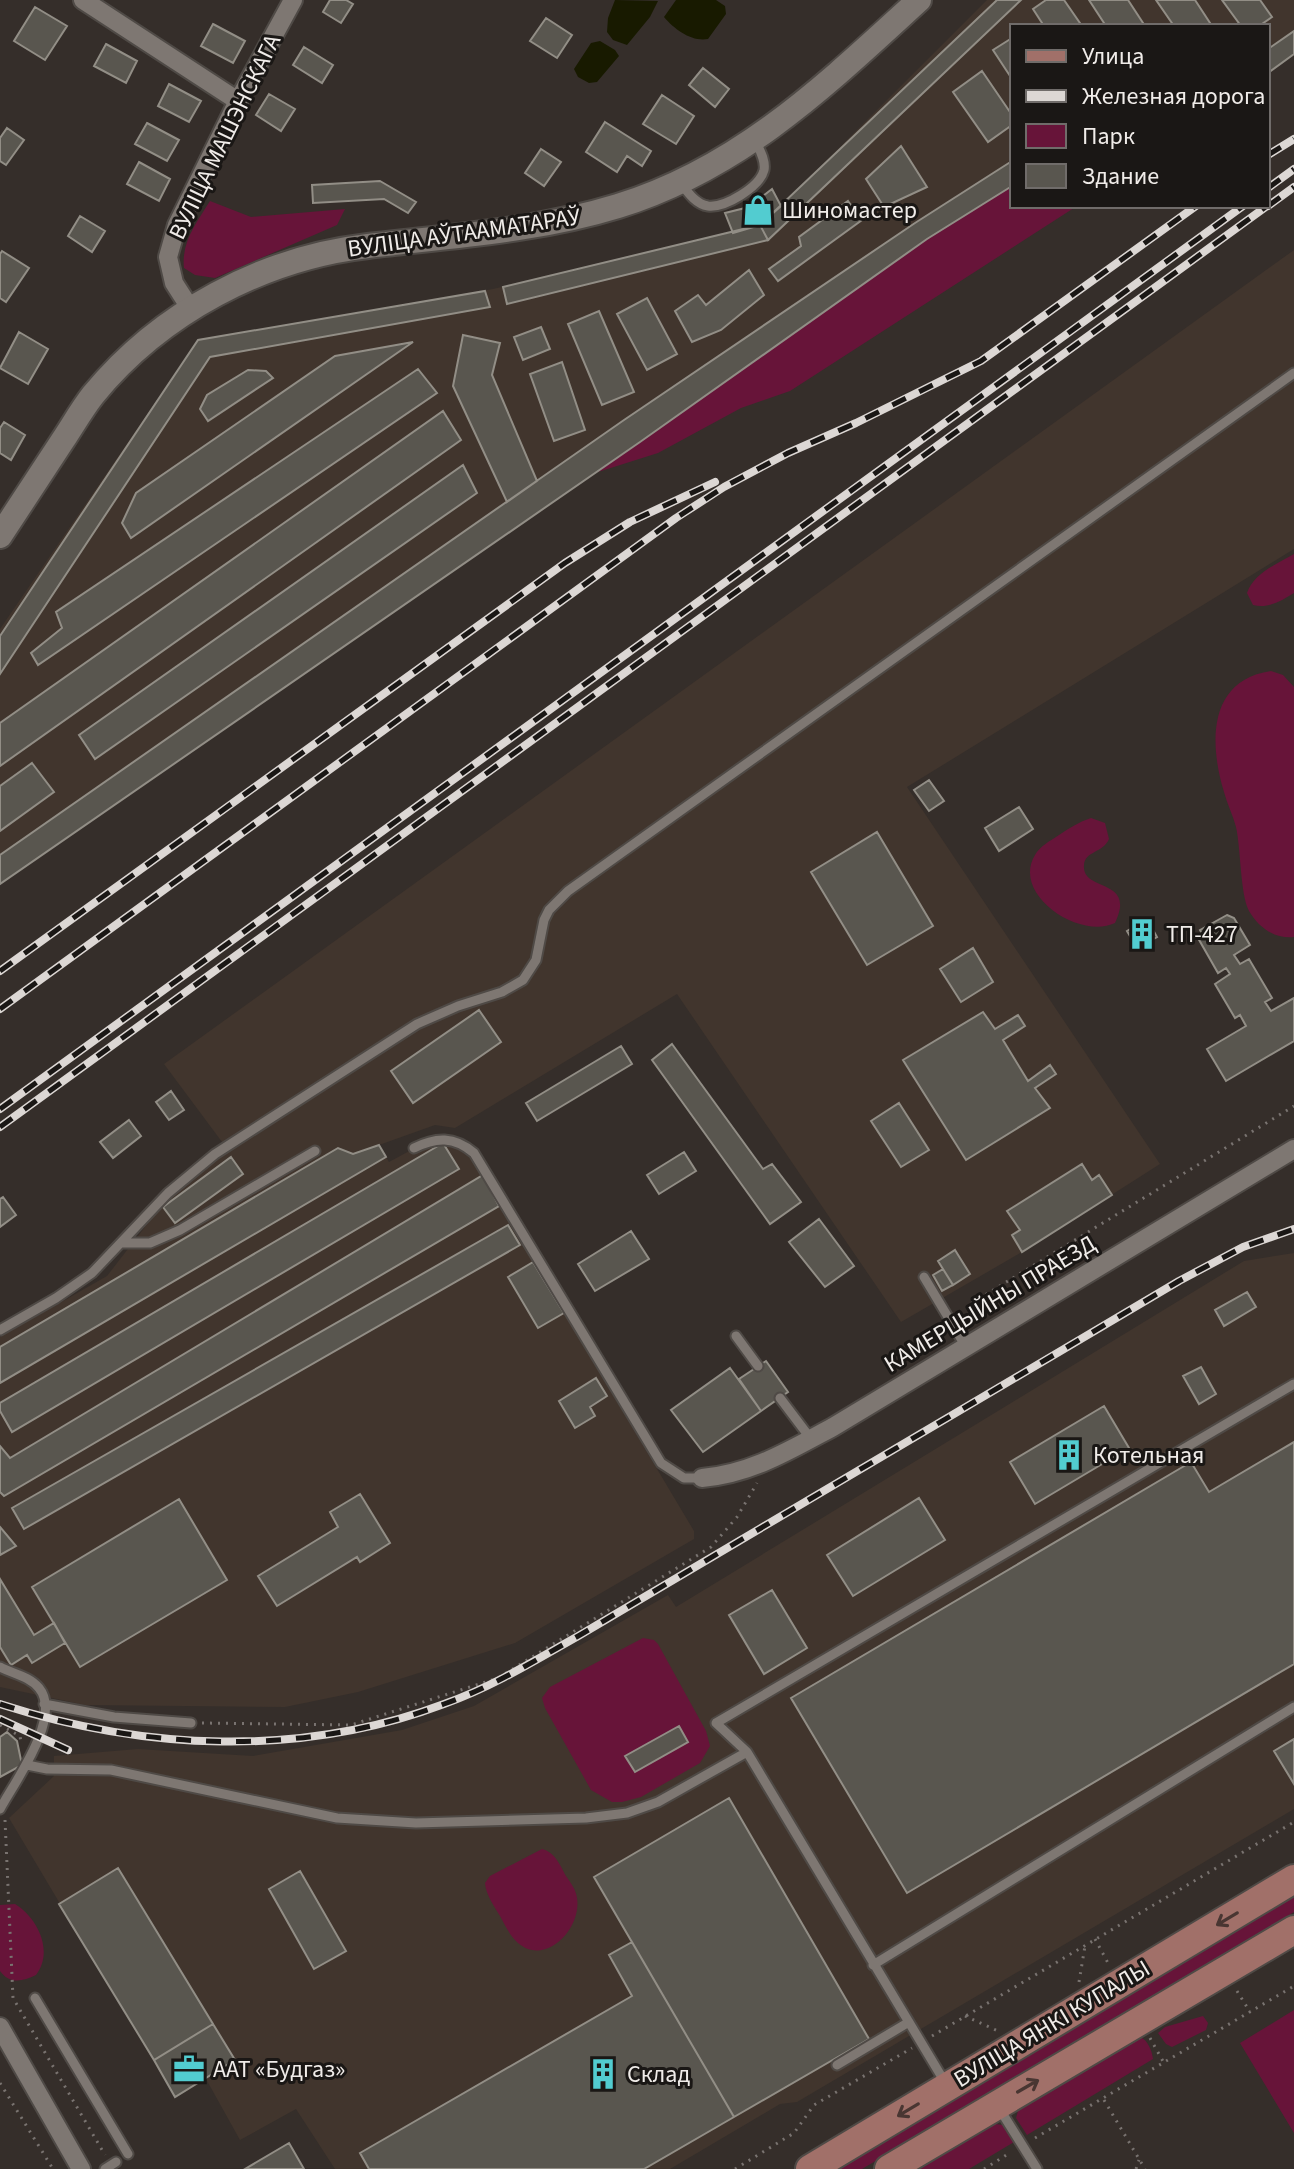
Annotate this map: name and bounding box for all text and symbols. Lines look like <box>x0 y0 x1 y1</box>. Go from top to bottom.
legend <box>1010 24 1270 208</box>
street label: ВУЛІЦА МАШЭНСКАГА <box>160 28 290 246</box>
text: Улица <box>1082 39 1144 74</box>
text: Железная дорога <box>1082 79 1265 114</box>
text: Парк <box>1082 119 1135 154</box>
text: Здание <box>1082 159 1159 194</box>
shop icon: Шиномастер <box>741 193 775 227</box>
place label: Шиномастер <box>782 193 917 228</box>
street label: ВУЛІЦА АЎТААМАТАРАЎ <box>345 199 583 267</box>
building icon: ТП-427 <box>1125 917 1159 951</box>
place label: ТП-427 <box>1166 917 1238 952</box>
street label: КАМЕРЦЫЙНЫ ПРАЕЗД <box>877 1227 1103 1381</box>
building icon: Котельная <box>1052 1438 1086 1472</box>
place label: Котельная <box>1093 1438 1204 1473</box>
one-way arrow <box>1216 1911 1239 1927</box>
street label: ВУЛІЦА ЯНКІ КУПАЛЫ <box>947 1951 1157 2097</box>
office icon: ААТ «Будгаз» <box>172 2052 206 2086</box>
place label: ААТ «Будгаз» <box>213 2052 345 2087</box>
building icon: Склад <box>586 2057 620 2091</box>
place label: Склад <box>627 2057 690 2092</box>
one-way arrow <box>1016 2078 1040 2093</box>
one-way arrow <box>897 2102 920 2118</box>

